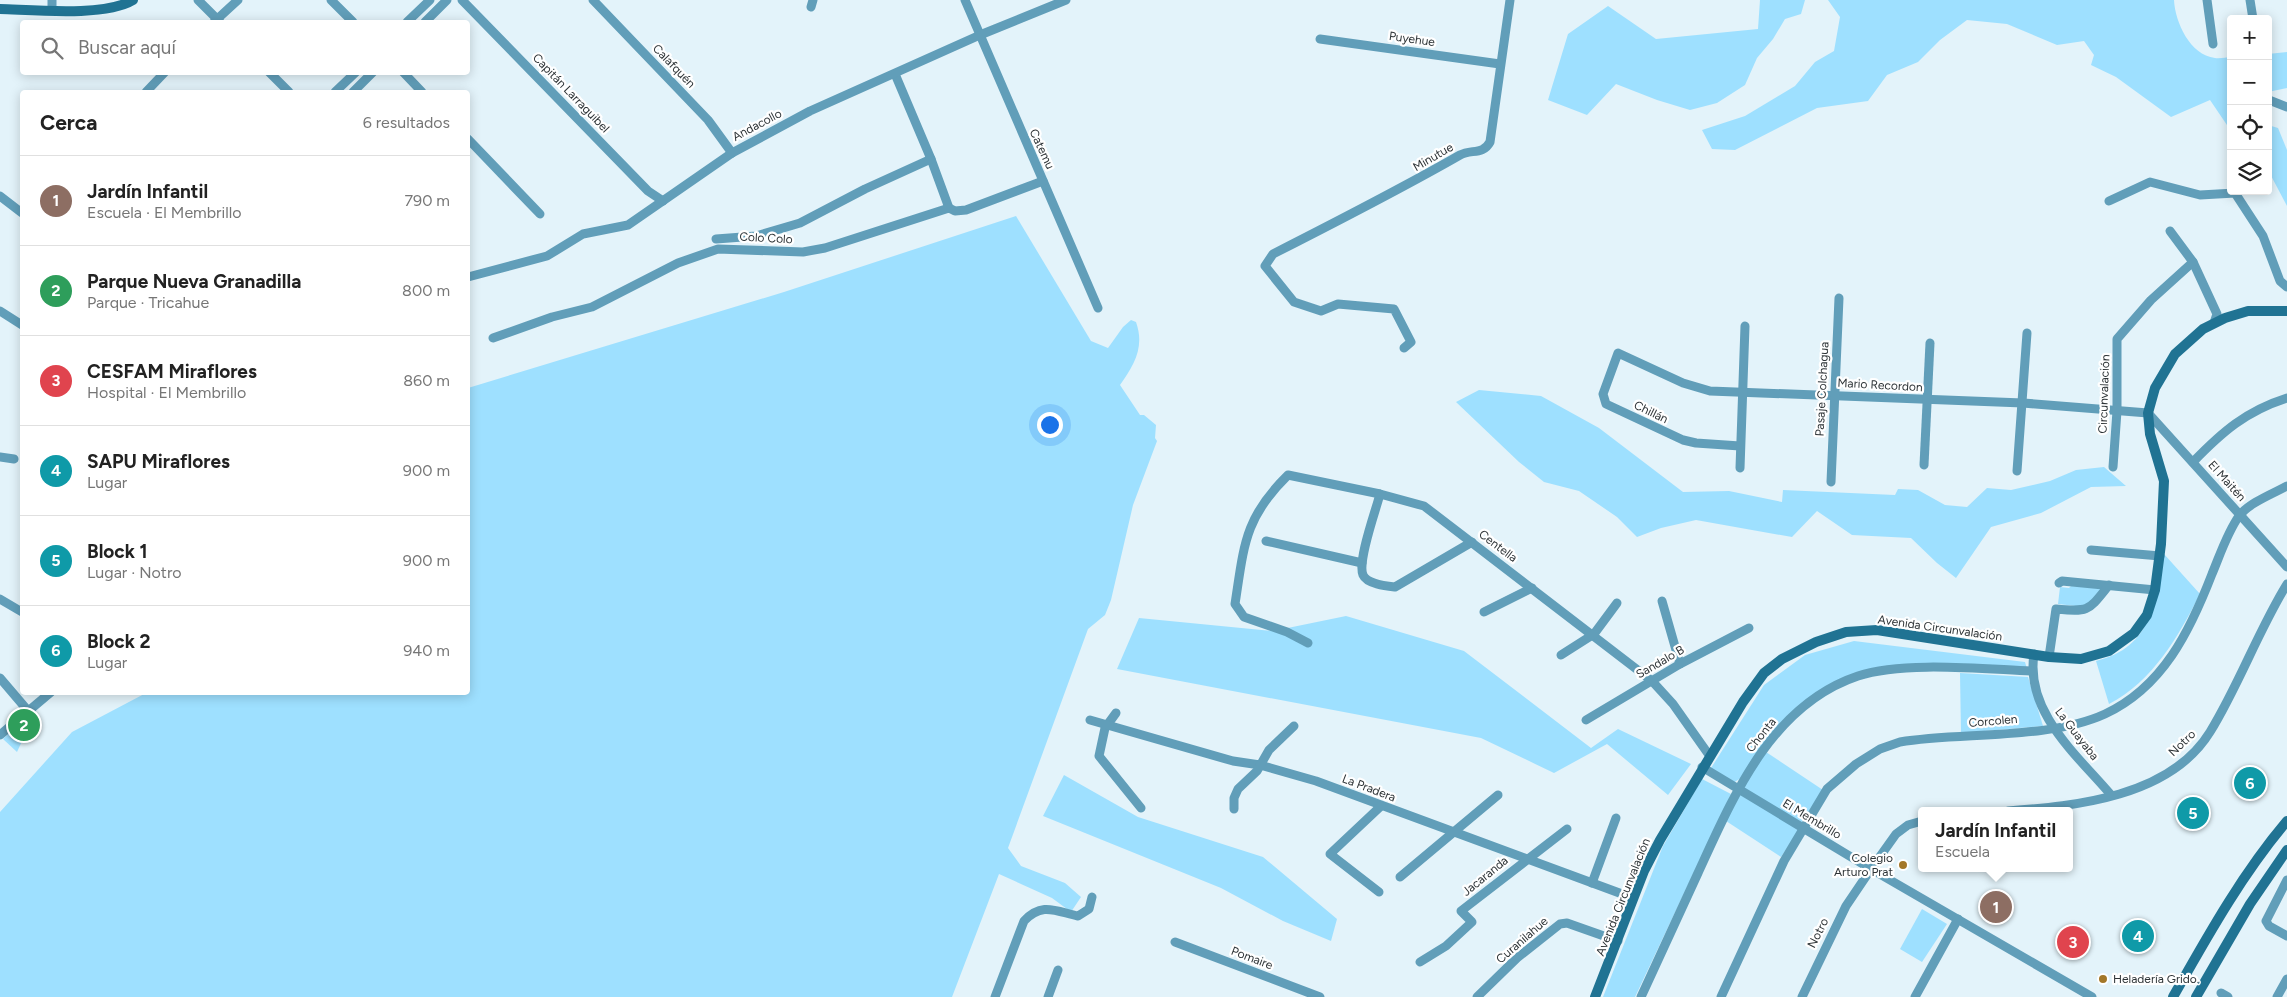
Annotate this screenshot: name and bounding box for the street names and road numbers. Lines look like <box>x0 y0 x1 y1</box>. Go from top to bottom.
street label: Puyehue <box>1388 29 1436 49</box>
street label: Calafquén <box>650 41 698 91</box>
street label: Capitán Larraguibel <box>530 51 612 135</box>
street label: Andacollo <box>730 106 784 144</box>
street label: Catemu <box>1027 127 1057 171</box>
street label: Minutue <box>1410 140 1456 174</box>
street label: Colo Colo <box>739 230 793 246</box>
street label: Pasaje Colchagua <box>1813 341 1831 437</box>
street label: Circunvalación <box>2096 354 2112 434</box>
street label: Mario Recordon <box>1837 376 1923 394</box>
street label: Chillán <box>1632 398 1671 426</box>
street label: El Maitén <box>2205 458 2249 504</box>
street label: Centella <box>1476 527 1520 565</box>
street label: Avenida Circunvalación <box>1877 612 2003 644</box>
street label: Sandalo B <box>1633 643 1687 681</box>
street label: La Guayaba <box>2052 705 2102 763</box>
street label: Corcolen <box>1968 712 2018 730</box>
street label: Chonta <box>1743 715 1779 755</box>
street label: Notro <box>2166 727 2198 759</box>
street label: La Pradera <box>1340 771 1398 805</box>
street label: El Membrillo <box>1780 796 1844 842</box>
street label: Avenida Circunvalación <box>1593 836 1653 958</box>
street label: Jacaranda <box>1459 853 1511 899</box>
street label: Curanilahue <box>1493 914 1551 966</box>
street label: Notro <box>1805 916 1831 950</box>
street label: Pomaire <box>1229 944 1275 972</box>

